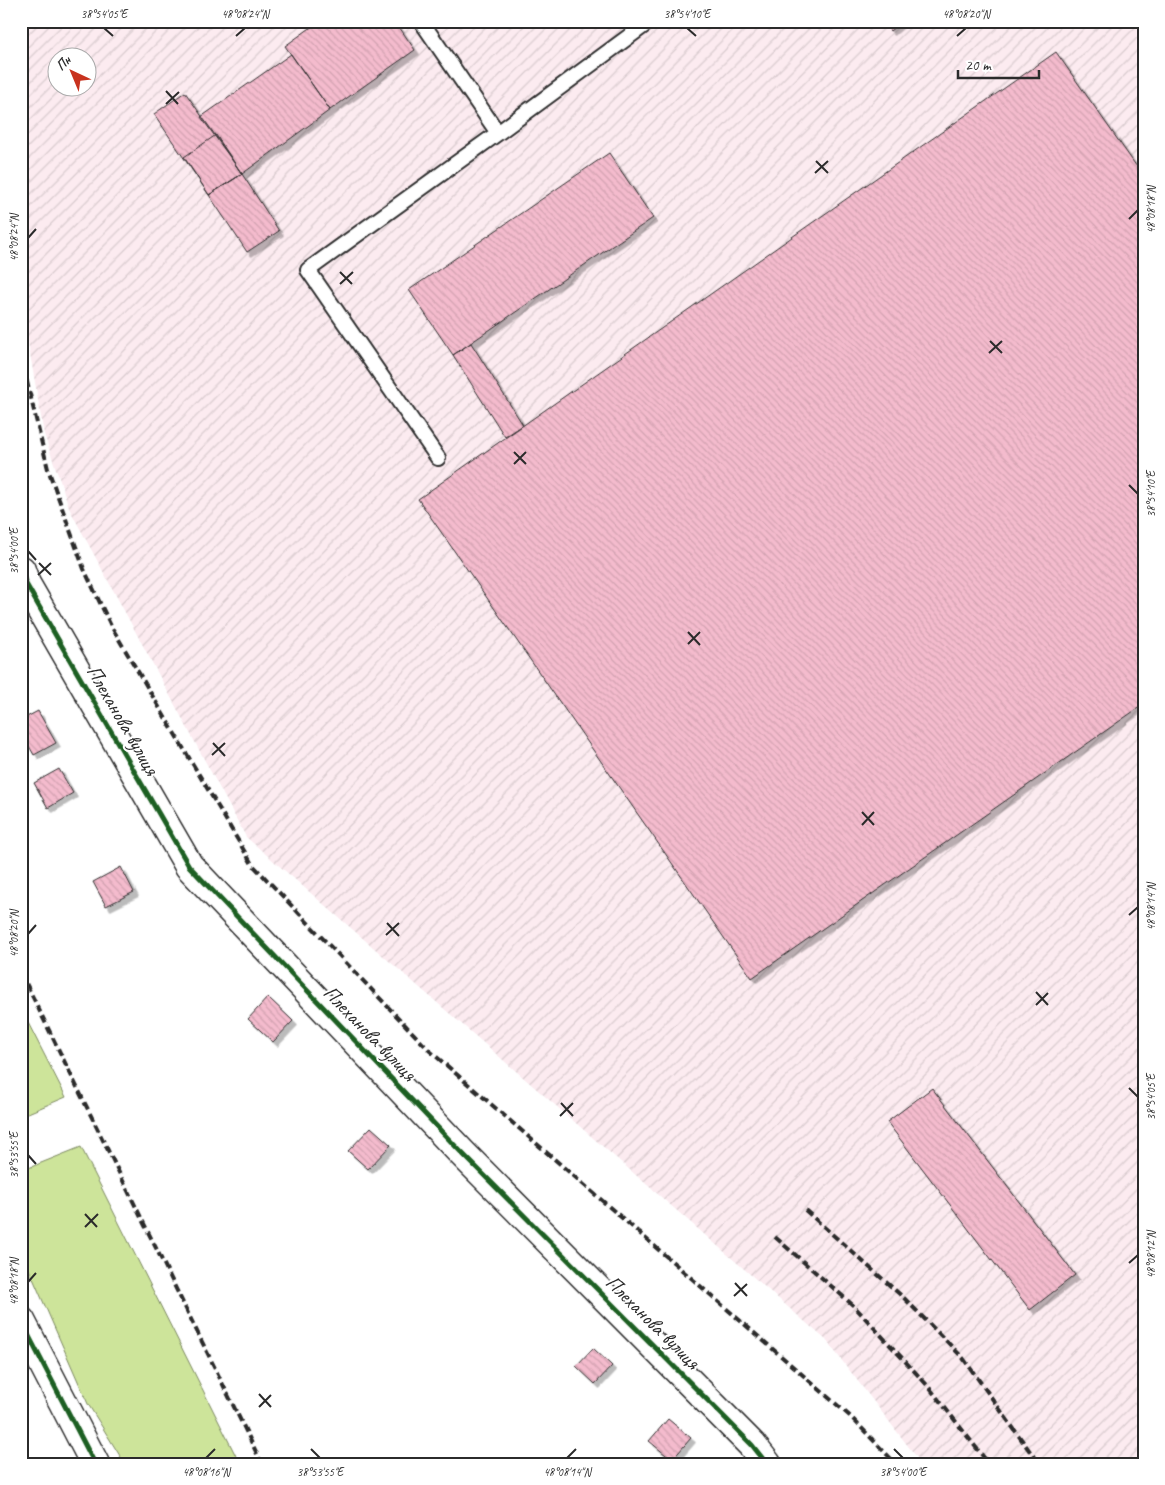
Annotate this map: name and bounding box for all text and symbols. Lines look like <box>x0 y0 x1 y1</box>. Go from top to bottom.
text: 38°54'05"E <box>81 6 129 22</box>
text: 48°08'24"N <box>221 6 270 22</box>
text: 38°54'10"E <box>664 6 712 22</box>
text: 48°08'20"N <box>942 6 991 22</box>
north arrow <box>48 48 98 98</box>
scale bar <box>958 48 1039 80</box>
text: Пн <box>52 51 75 74</box>
text: 20 m <box>965 56 992 75</box>
text: 48°08'18"N <box>1143 185 1159 234</box>
text: 48°08'24"N <box>6 213 22 262</box>
text: 38°54'10"E <box>1143 469 1159 517</box>
text: 38°54'00"E <box>6 526 22 574</box>
street label: Плеханова вулиця <box>81 660 166 781</box>
text: 48°08'14"N <box>1143 882 1159 931</box>
text: 48°08'20"N <box>6 909 22 958</box>
street label: Плеханова вулиця <box>318 980 423 1087</box>
text: 38°54'05"E <box>1143 1072 1159 1120</box>
text: 38°53'55"E <box>6 1130 22 1178</box>
text: 48°08'12"N <box>1143 1230 1159 1279</box>
text: 48°08'18"N <box>6 1257 22 1306</box>
street label: Плеханова вулиця <box>600 1269 707 1376</box>
text: 48°08'16"N <box>182 1464 231 1480</box>
text: 38°53'55"E <box>297 1464 345 1480</box>
text: 48°08'14"N <box>543 1464 592 1480</box>
text: 38°54'00"E <box>880 1464 928 1480</box>

